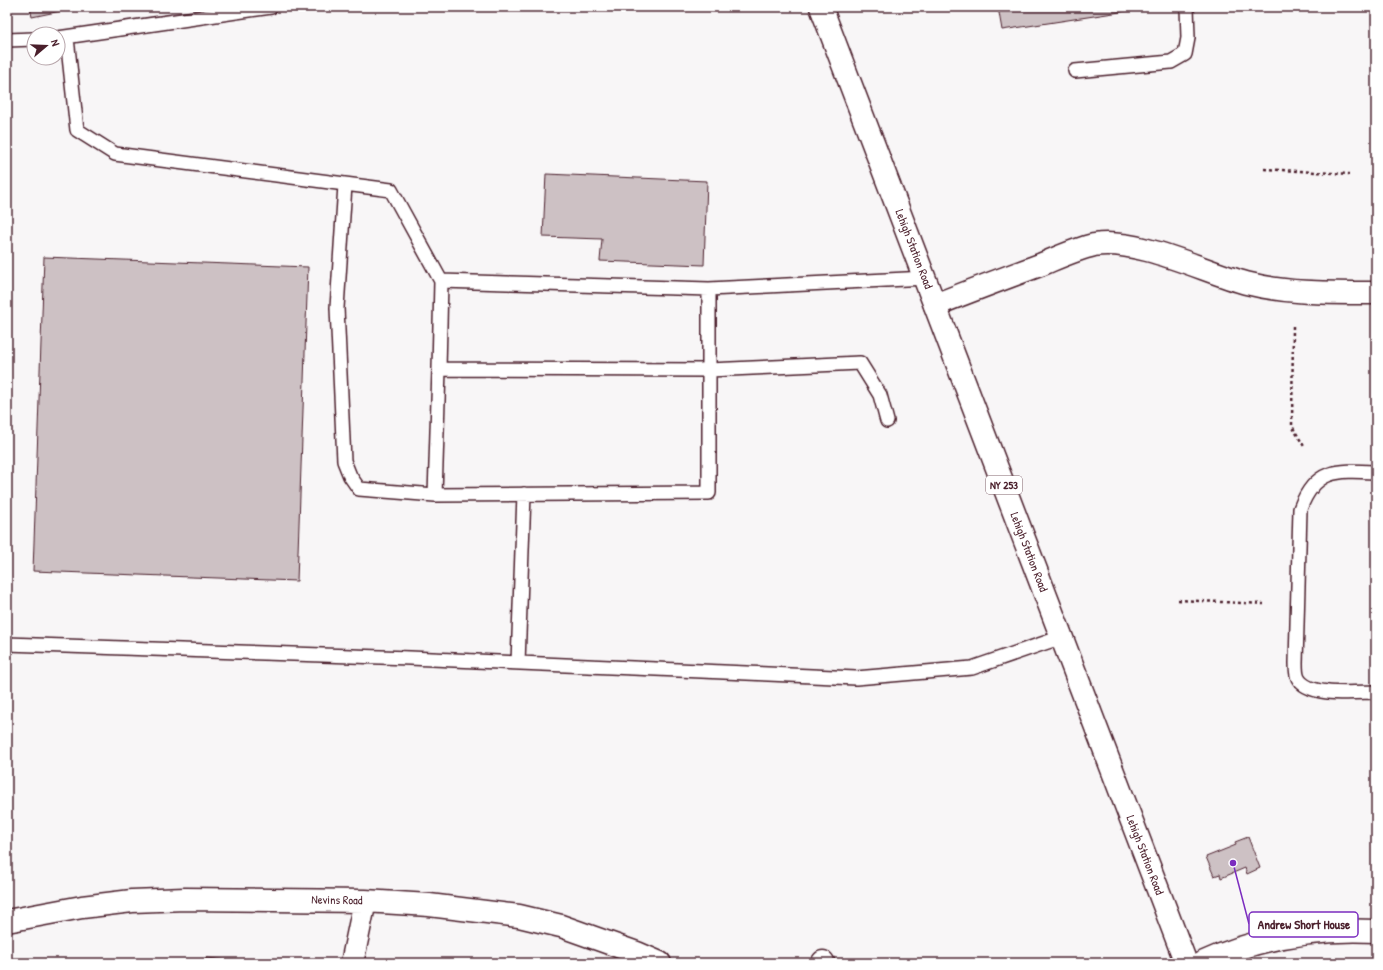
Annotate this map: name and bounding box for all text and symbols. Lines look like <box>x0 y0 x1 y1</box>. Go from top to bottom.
north arrow <box>26 26 66 66</box>
text: N <box>48 38 63 48</box>
street label: Lehigh Station Road <box>891 207 938 291</box>
road number: NY 253 <box>986 476 1022 494</box>
street label: Lehigh Station Road <box>1006 510 1053 594</box>
street label: Lehigh Station Road <box>1122 813 1169 897</box>
street label: Nevins Road <box>311 891 363 908</box>
callout: Andrew Short House <box>1249 912 1358 937</box>
text: Andrew Short House <box>1258 915 1351 933</box>

